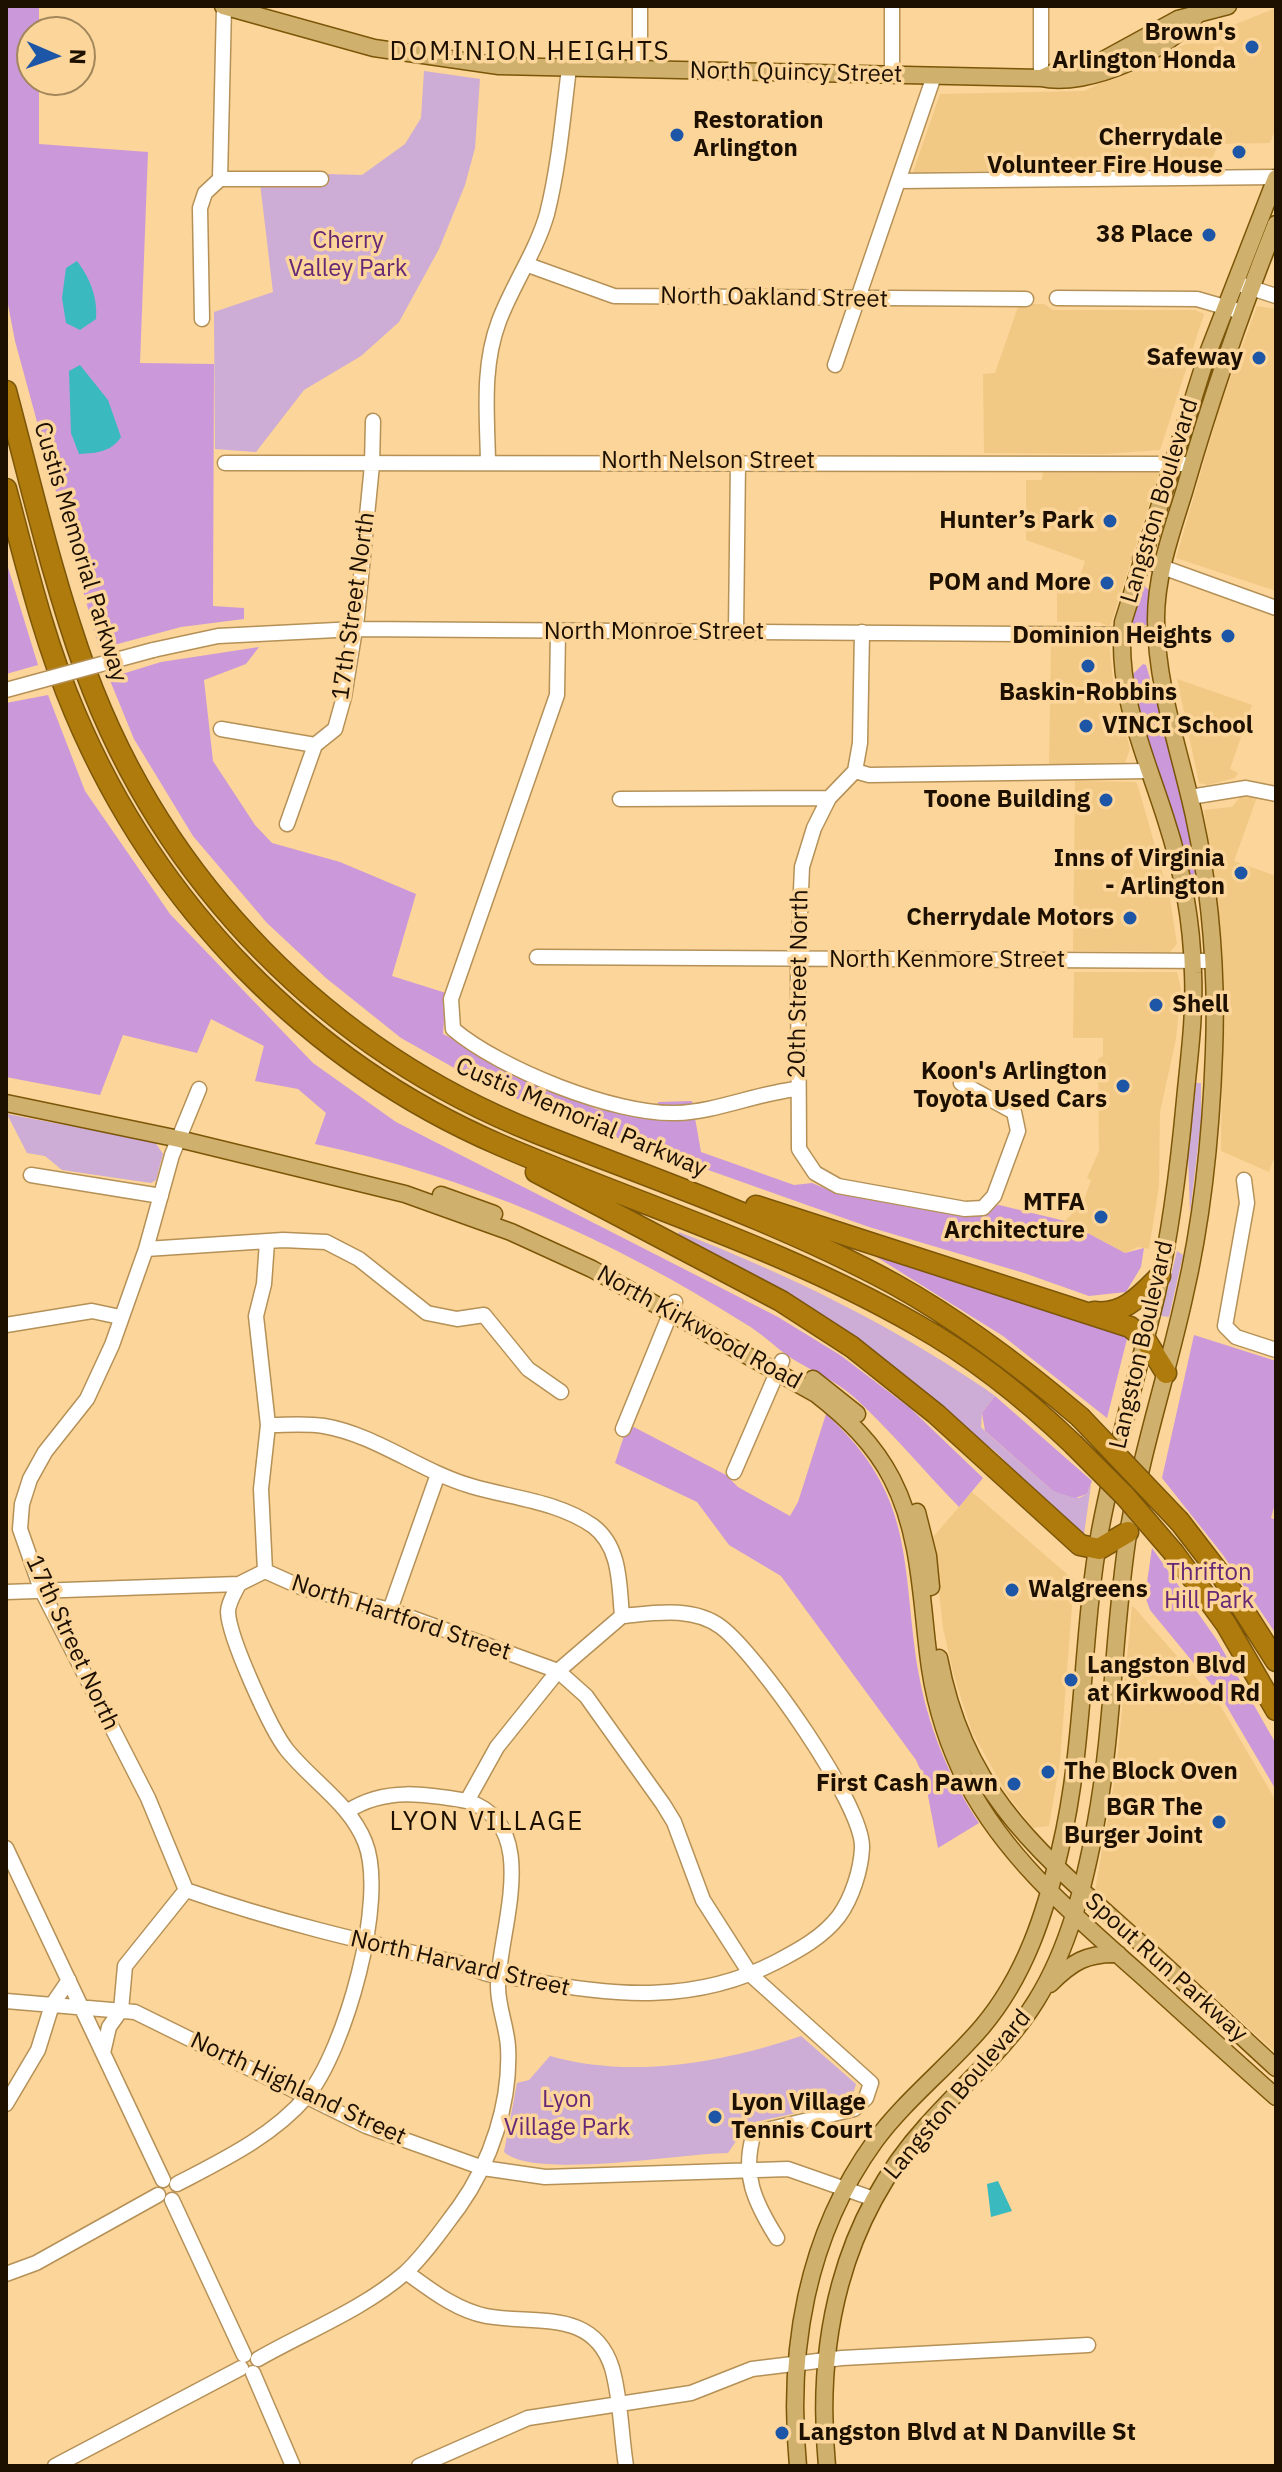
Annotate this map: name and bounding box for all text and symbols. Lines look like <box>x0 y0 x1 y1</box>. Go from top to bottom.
north arrow <box>16 16 96 96</box>
place label: Brown's Arlington Honda <box>1052 19 1236 75</box>
district label: DOMINION HEIGHTS <box>389 36 671 68</box>
marker: Brown's Arlington Honda <box>1243 38 1261 56</box>
text: N <box>64 48 93 65</box>
street label: North Quincy Street <box>689 57 903 89</box>
place label: Restoration Arlington <box>693 107 824 163</box>
place label: Cherrydale Volunteer Fire House <box>987 124 1223 180</box>
marker: Restoration Arlington <box>668 126 686 144</box>
marker: Cherrydale Volunteer Fire House <box>1230 143 1248 161</box>
place label: 38 Place <box>1096 221 1193 249</box>
marker: 38 Place <box>1200 226 1218 244</box>
park label: Cherry Valley Park <box>289 227 407 283</box>
street label: North Oakland Street <box>660 282 888 314</box>
place label: Safeway <box>1146 344 1243 372</box>
marker: Safeway <box>1250 349 1268 367</box>
street label: Langston Boulevard <box>1115 395 1205 607</box>
street label: Custis Memorial Parkway <box>27 419 133 685</box>
street label: North Nelson Street <box>601 447 815 475</box>
place label: Hunter’s Park <box>939 507 1094 535</box>
street label: 17th Street North <box>327 510 381 702</box>
marker: Hunter’s Park <box>1101 512 1119 530</box>
place label: POM and More <box>928 569 1091 597</box>
marker: POM and More <box>1098 574 1116 592</box>
street label: North Monroe Street <box>544 618 764 646</box>
place label: Dominion Heights <box>1012 622 1212 650</box>
marker: Dominion Heights <box>1219 627 1237 645</box>
marker: Baskin-Robbins <box>1079 657 1097 675</box>
place label: Baskin-Robbins <box>999 679 1177 707</box>
place label: VINCI School <box>1102 712 1253 740</box>
marker: VINCI School <box>1077 717 1095 735</box>
place label: Toone Building <box>924 786 1090 814</box>
marker: Toone Building <box>1097 791 1115 809</box>
place label: Inns of Virginia - Arlington <box>1054 845 1225 901</box>
marker: Inns of Virginia - Arlington <box>1232 864 1250 882</box>
street label: 20th Street North <box>783 889 815 1079</box>
place label: Cherrydale Motors <box>906 904 1114 932</box>
marker: Cherrydale Motors <box>1121 909 1139 927</box>
street label: North Kenmore Street <box>829 946 1065 974</box>
place label: Shell <box>1172 991 1229 1019</box>
marker: Shell <box>1147 996 1165 1014</box>
street label: Custis Memorial Parkway <box>451 1052 711 1184</box>
place label: Koon's Arlington Toyota Used Cars <box>913 1058 1107 1114</box>
marker: Koon's Arlington Toyota Used Cars <box>1114 1077 1132 1095</box>
place label: MTFA Architecture <box>944 1189 1085 1245</box>
marker: MTFA Architecture <box>1092 1208 1110 1226</box>
street label: Langston Boulevard <box>1104 1238 1180 1452</box>
street label: North Kirkwood Road <box>592 1260 806 1396</box>
street label: 17th Street North <box>19 1551 125 1735</box>
park label: Thrifton Hill Park <box>1164 1559 1254 1615</box>
street label: North Hartford Street <box>288 1569 514 1667</box>
place label: Walgreens <box>1028 1576 1148 1604</box>
marker: Walgreens <box>1003 1581 1021 1599</box>
place label: Langston Blvd at Kirkwood Rd <box>1087 1652 1260 1708</box>
marker: Langston Blvd at Kirkwood Rd <box>1062 1671 1080 1689</box>
place label: The Block Oven <box>1064 1758 1238 1786</box>
marker: The Block Oven <box>1039 1763 1057 1781</box>
place label: First Cash Pawn <box>816 1770 998 1798</box>
marker: First Cash Pawn <box>1005 1775 1023 1793</box>
place label: BGR The Burger Joint <box>1064 1794 1203 1850</box>
district label: LYON VILLAGE <box>390 1806 584 1838</box>
marker: BGR The Burger Joint <box>1210 1813 1228 1831</box>
street label: Spout Run Parkway <box>1079 1887 1253 2049</box>
street label: North Harvard Street <box>347 1925 573 2003</box>
street label: Langston Boulevard <box>879 2004 1037 2186</box>
street label: North Highland Street <box>186 2026 410 2152</box>
park label: Lyon Village Park <box>504 2086 630 2142</box>
place label: Lyon Village Tennis Court <box>731 2089 873 2145</box>
marker: Lyon Village Tennis Court <box>706 2108 724 2126</box>
place label: Langston Blvd at N Danville St <box>798 2419 1136 2447</box>
marker: Langston Blvd at N Danville St <box>773 2424 791 2442</box>

